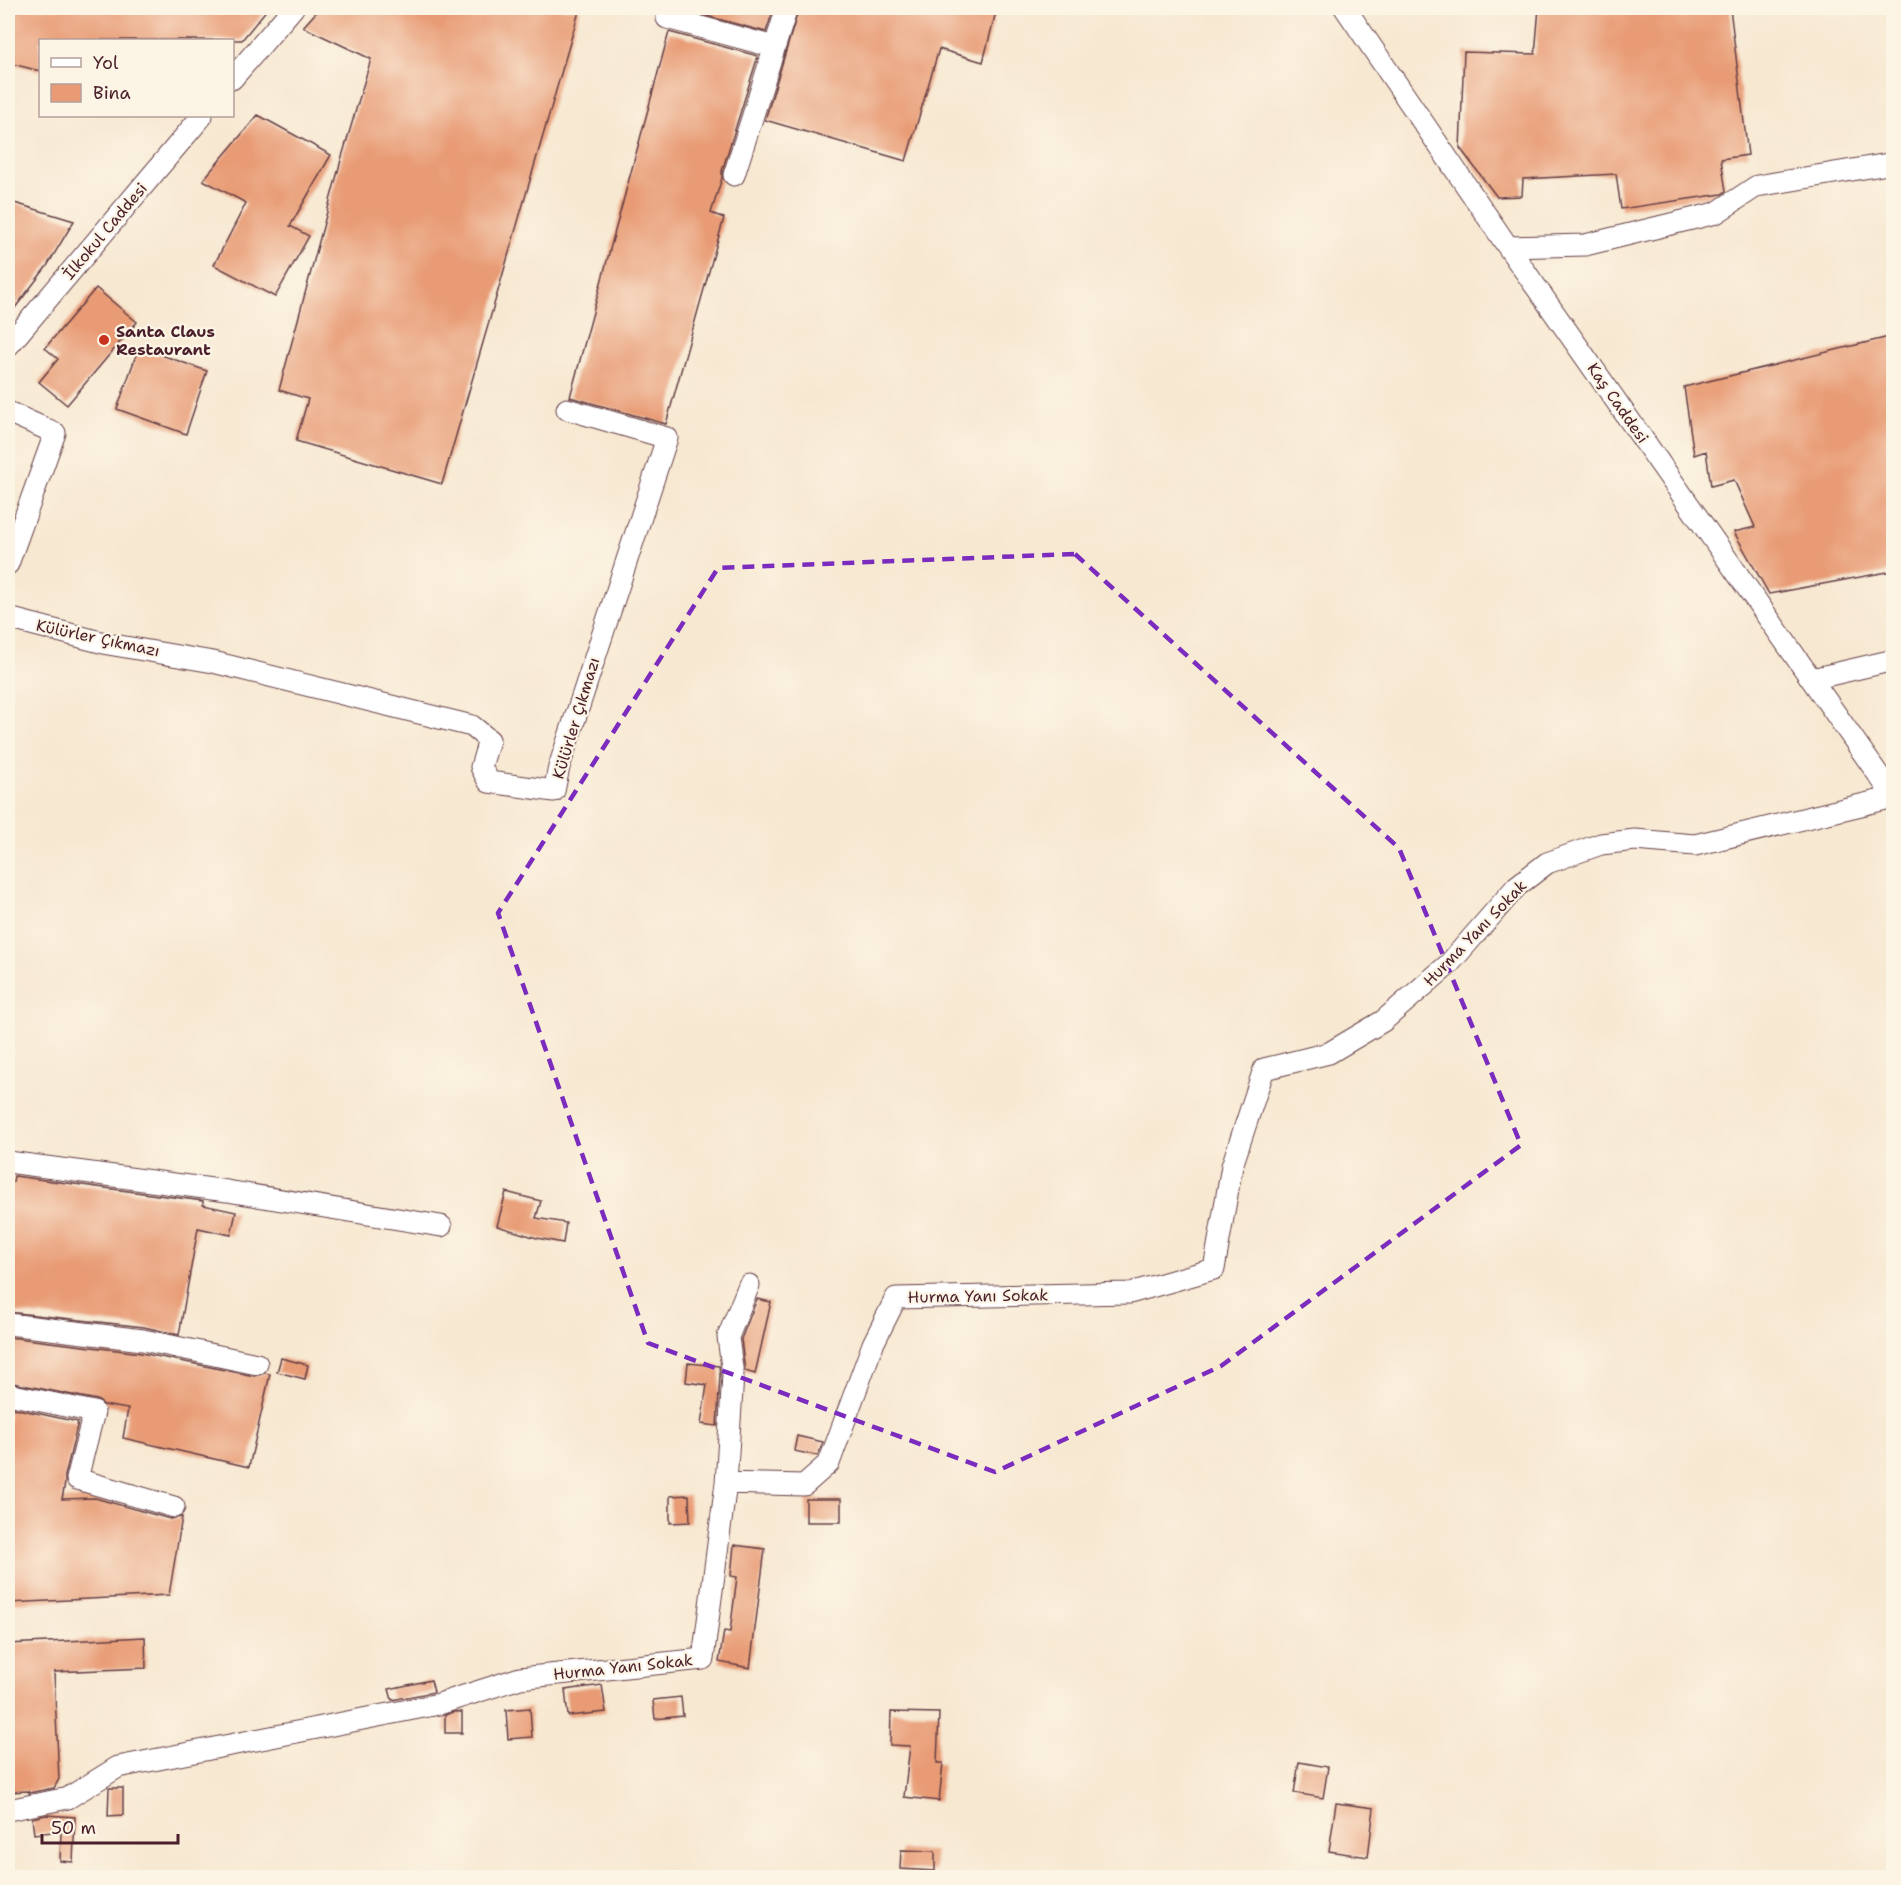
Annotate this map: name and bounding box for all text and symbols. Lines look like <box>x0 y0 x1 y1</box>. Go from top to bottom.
legend <box>39 39 234 117</box>
text: Yol <box>93 51 119 75</box>
text: Bina <box>93 81 131 105</box>
street label: İlkokul Caddesi <box>58 178 152 284</box>
place label: Santa Claus Restaurant <box>116 321 215 360</box>
marker: Santa Claus Restaurant <box>97 333 111 347</box>
street label: Kaş Caddesi <box>1583 359 1653 447</box>
street label: Külürler Çıkmazı <box>34 615 162 661</box>
street label: Külürler Çıkmazı <box>548 655 604 781</box>
street label: Hurma Yanı Sokak <box>1419 875 1531 991</box>
street label: Hurma Yanı Sokak <box>908 1284 1048 1308</box>
street label: Hurma Yanı Sokak <box>552 1649 694 1685</box>
scale bar <box>42 1807 178 1845</box>
text: 50 m <box>51 1816 96 1840</box>

